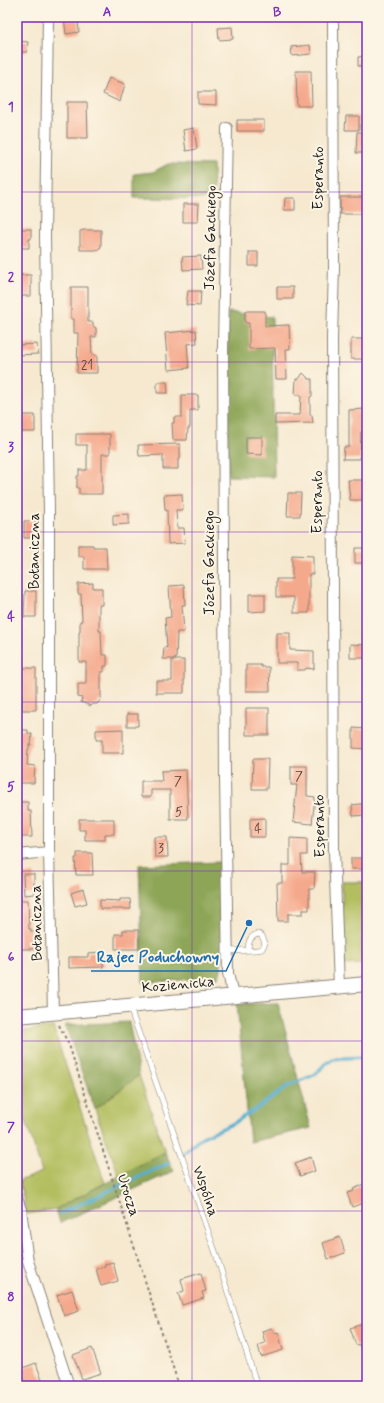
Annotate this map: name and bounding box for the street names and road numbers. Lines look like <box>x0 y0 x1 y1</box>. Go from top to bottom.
street label: Esperanto <box>309 146 329 210</box>
street label: Józefa Gackiego <box>200 185 223 291</box>
street label: Esperanto <box>308 470 328 534</box>
street label: Józefa Gackiego <box>200 510 221 616</box>
street label: Botaniczna <box>25 513 45 589</box>
street label: Esperanto <box>309 794 331 858</box>
street label: Botaniczna <box>26 884 48 961</box>
street label: Kozienicka <box>141 972 215 998</box>
street label: Wspólna <box>187 1163 223 1220</box>
street label: Urocza <box>112 1171 144 1219</box>

